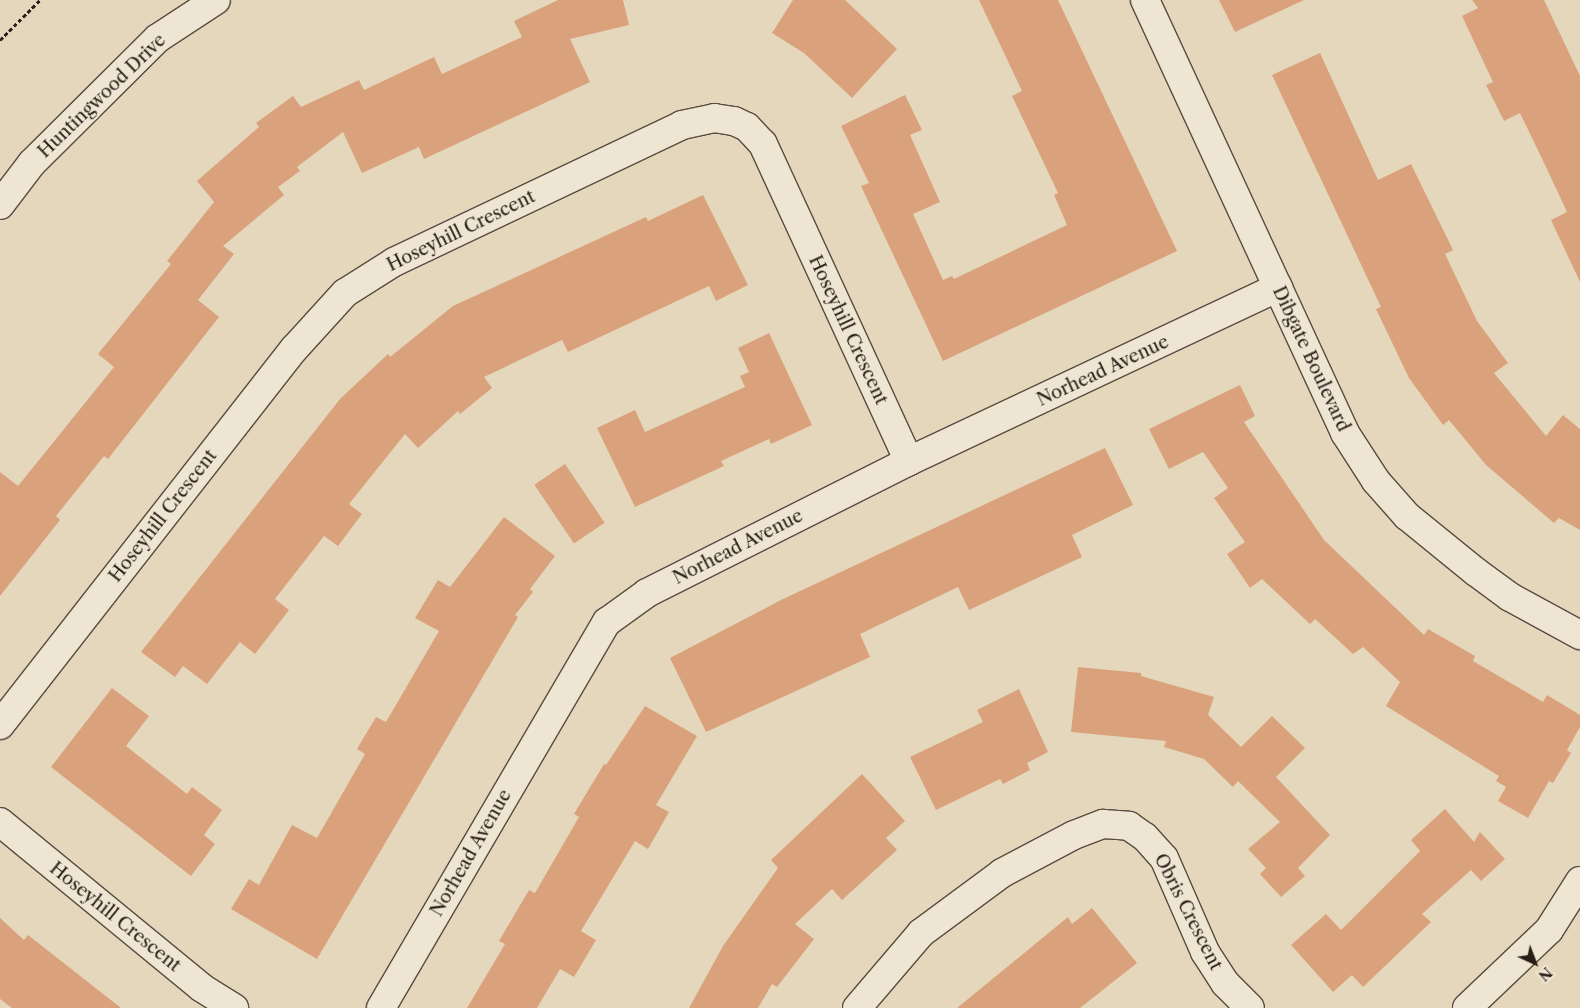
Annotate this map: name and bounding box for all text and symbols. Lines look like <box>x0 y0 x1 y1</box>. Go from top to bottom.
street label: Huntingwood Drive <box>34 29 170 163</box>
street label: Hoseyhill Crescent <box>383 186 539 276</box>
street label: Hoseyhill Crescent <box>804 252 892 408</box>
street label: Dibgate Boulevard <box>1268 283 1354 435</box>
street label: Norhead Avenue <box>1033 331 1173 411</box>
street label: Hoseyhill Crescent <box>105 446 221 586</box>
street label: Norhead Avenue <box>669 505 807 589</box>
street label: Norhead Avenue <box>426 785 516 921</box>
street label: Obris Crescent <box>1149 850 1227 974</box>
street label: Hoseyhill Crescent <box>45 858 185 976</box>
north arrow <box>1510 938 1560 988</box>
text: N <box>1535 963 1556 985</box>

